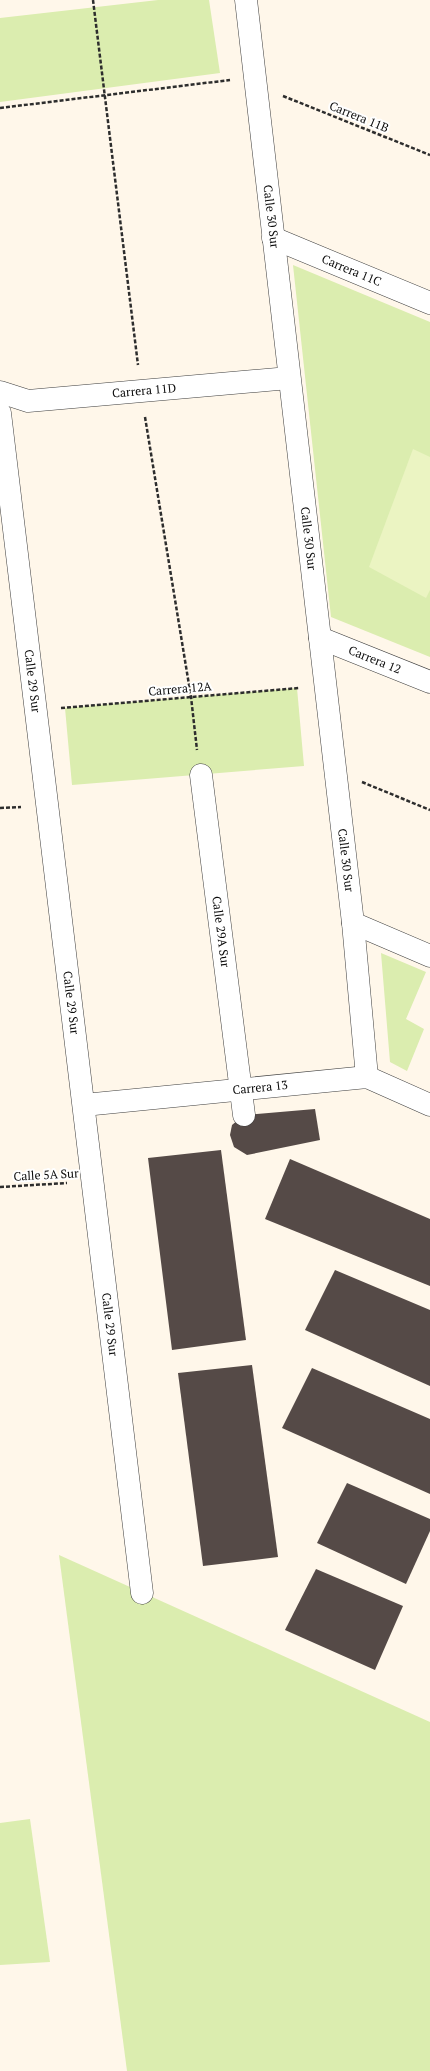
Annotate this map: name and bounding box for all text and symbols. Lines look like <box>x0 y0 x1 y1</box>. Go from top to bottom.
street label: Carrera 11B <box>327 98 391 135</box>
street label: Calle 30 Sur <box>260 184 283 249</box>
street label: Carrera 11C <box>320 251 384 289</box>
street label: Carrera 11D <box>112 380 177 401</box>
street label: Calle 30 Sur <box>298 506 320 571</box>
street label: Carrera 12 <box>346 642 404 677</box>
street label: Calle 29 Sur <box>22 648 44 714</box>
street label: Carrera 12A <box>148 678 213 699</box>
street label: Calle 30 Sur <box>335 828 357 893</box>
street label: Calle 29A Sur <box>209 895 233 969</box>
street label: Calle 29 Sur <box>60 970 83 1036</box>
street label: Carrera 13 <box>232 1077 288 1097</box>
street label: Calle 5A Sur <box>13 1165 79 1184</box>
street label: Calle 29 Sur <box>99 1292 121 1357</box>

